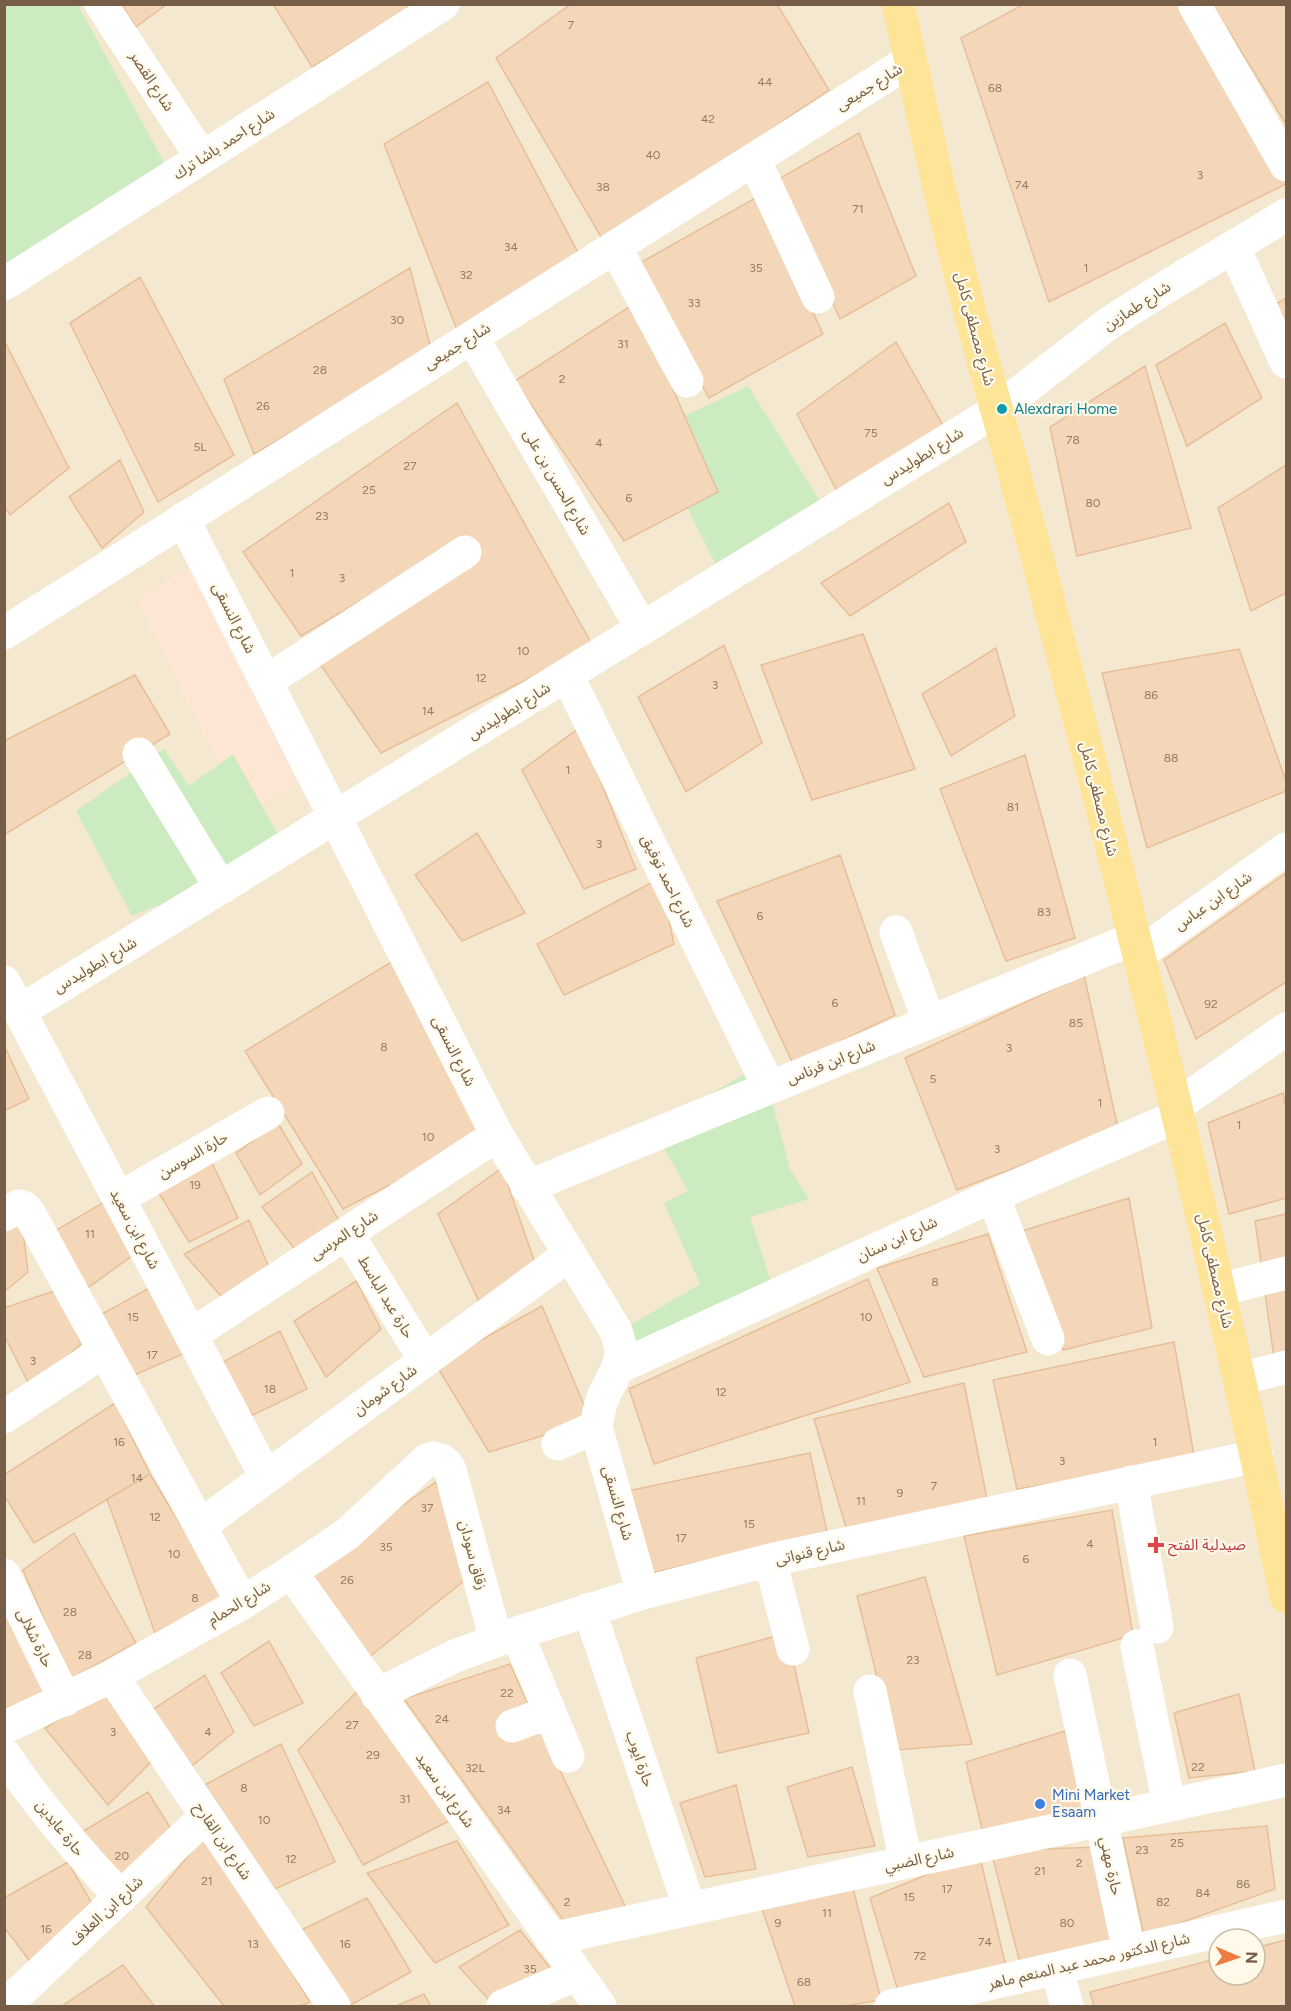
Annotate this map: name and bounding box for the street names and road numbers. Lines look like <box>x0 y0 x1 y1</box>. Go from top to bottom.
street label: شارع القصر <box>123 47 178 116</box>
street label: شارع جميعى <box>832 59 907 117</box>
street label: شارع احمد باشا ترك <box>170 104 280 186</box>
street label: شارع مصطفى كامل <box>948 270 999 389</box>
street label: شارع طمازين <box>1100 277 1176 337</box>
street label: شارع جميعى <box>420 318 495 376</box>
street label: شارع ابطوليدس <box>877 423 968 491</box>
street label: شارع الحسن بن على <box>517 426 595 540</box>
street label: شارع النسقى <box>206 580 260 658</box>
street label: شارع ابطوليدس <box>464 678 555 746</box>
street label: شارع مصطفى كامل <box>1073 740 1122 859</box>
street label: شارع احمد توفيق <box>635 831 698 932</box>
street label: شارع ابن عباس <box>1171 868 1257 937</box>
street label: شارع ابطوليدس <box>50 933 142 999</box>
street label: شارع النسقى <box>426 1013 480 1091</box>
street label: شارع ابن فرناس <box>784 1036 879 1091</box>
street label: حارة السوسن <box>155 1128 231 1182</box>
street label: شارع ابن سعيد <box>104 1186 164 1274</box>
street label: شارع المرسى <box>307 1206 383 1266</box>
street label: شارع ابن سنان <box>854 1212 942 1268</box>
street label: شارع مصطفى كامل <box>1190 1212 1237 1331</box>
street label: حارة عبد الباسط <box>354 1252 418 1342</box>
street label: شارع شومان <box>350 1361 422 1422</box>
street label: شارع النسقى <box>596 1464 637 1543</box>
street label: زقاق سودان <box>455 1518 491 1592</box>
street label: شارع قنواتى <box>773 1535 848 1572</box>
street label: شارع الحمام <box>204 1577 275 1631</box>
street label: حارة شلالى <box>13 1605 57 1671</box>
street label: حارة ايوب <box>622 1729 658 1789</box>
street label: شارع ابن سعيد <box>409 1749 478 1833</box>
street label: حارة عابدين <box>32 1796 88 1860</box>
street label: شارع ابن القارح <box>188 1799 256 1885</box>
street label: حارة مهني <box>1094 1835 1126 1898</box>
street label: شارع الضبي <box>882 1843 956 1878</box>
street label: شارع ابن العلاف <box>65 1872 149 1952</box>
street label: شارع الدكتور محمد عبد المنعم ماهر <box>985 1929 1193 1996</box>

